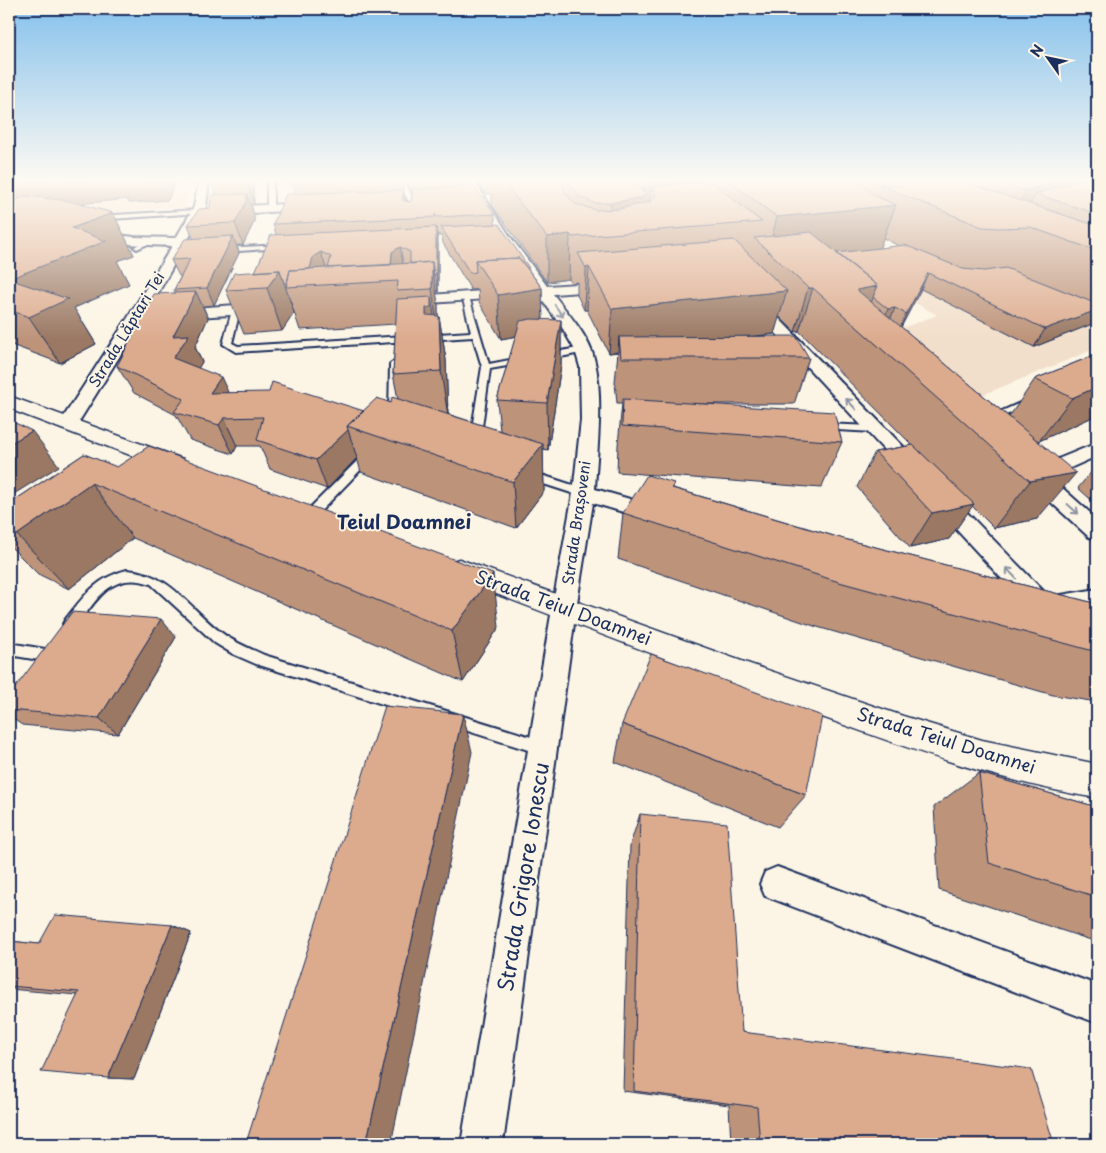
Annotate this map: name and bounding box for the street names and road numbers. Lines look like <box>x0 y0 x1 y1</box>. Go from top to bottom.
street label: Strada Lăptari Tei <box>82 267 169 391</box>
street label: Strada Brașoveni <box>555 459 596 586</box>
street label: Strada Teiul Doamnei <box>472 562 655 651</box>
street label: Strada Teiul Doamnei <box>854 700 1039 780</box>
street label: Strada Grigore Ionescu <box>488 760 556 994</box>

